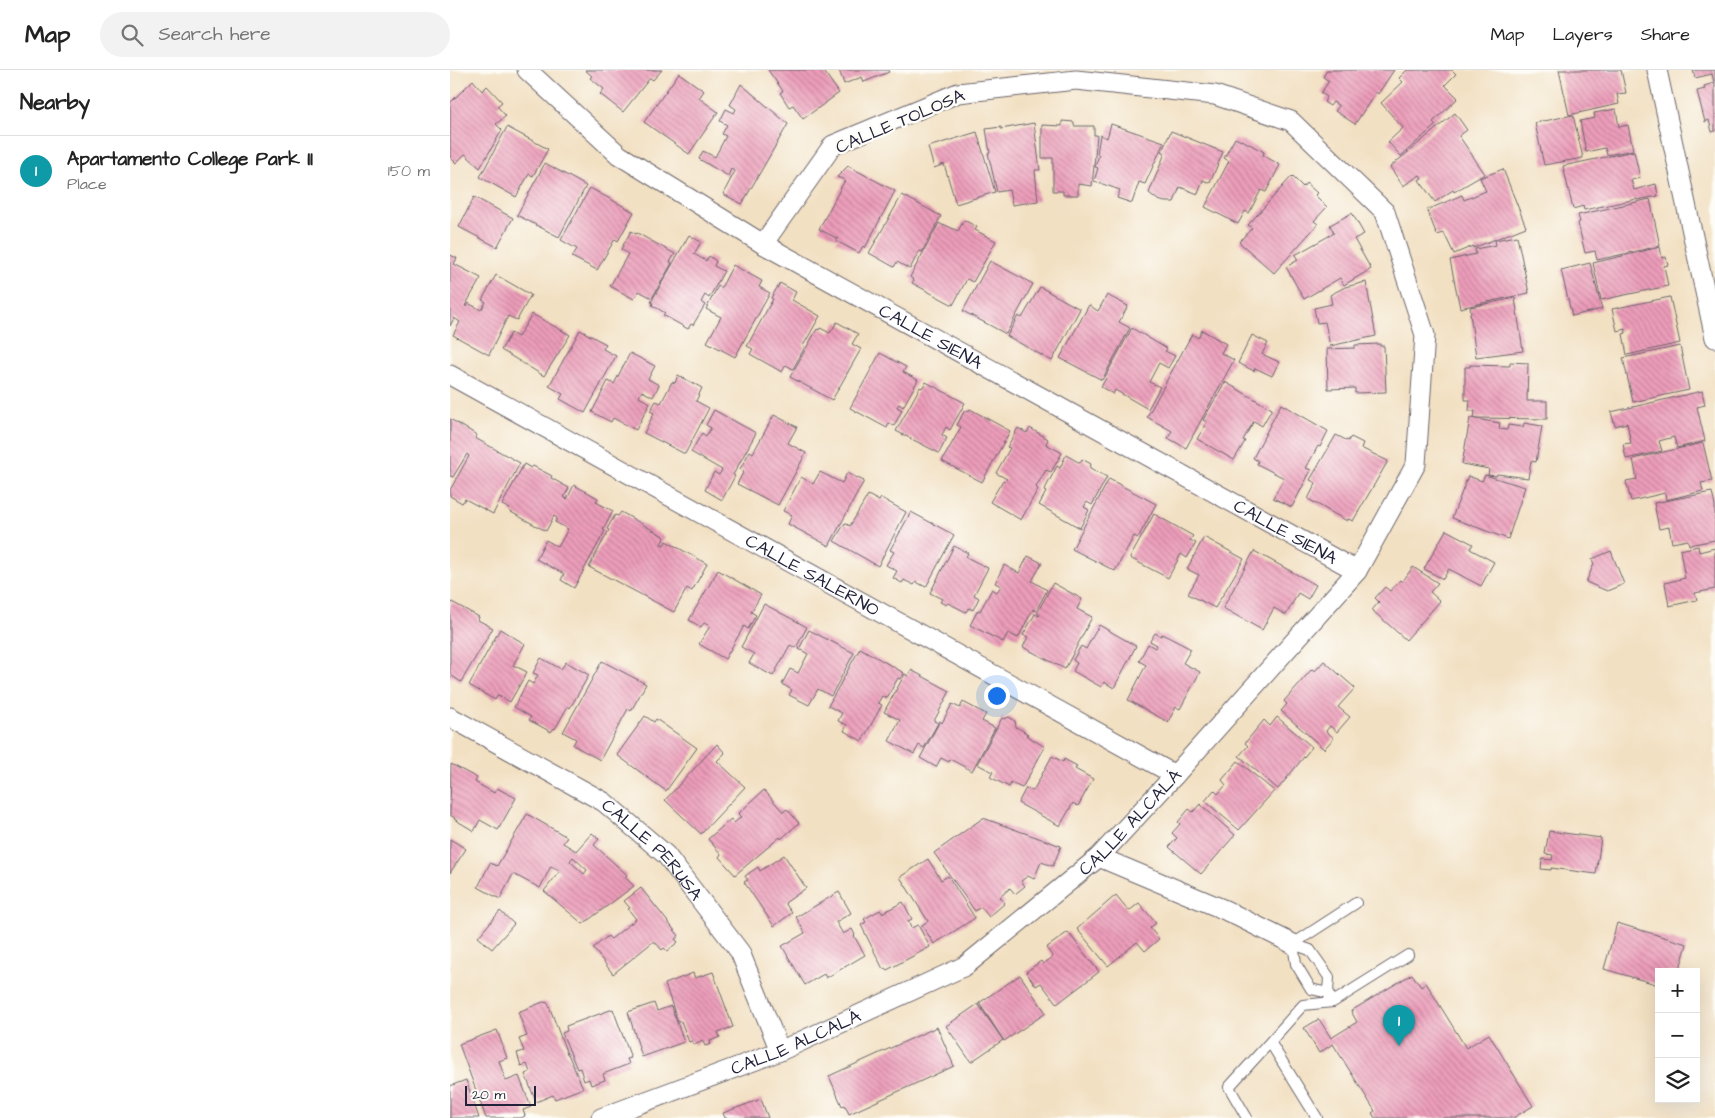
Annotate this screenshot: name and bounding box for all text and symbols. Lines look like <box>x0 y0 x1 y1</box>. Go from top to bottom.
search box <box>100 12 450 57</box>
text: Map <box>25 18 70 52</box>
icon: search <box>118 21 146 49</box>
text: Search here <box>158 21 271 48</box>
text: Map <box>1490 22 1524 47</box>
text: Layers <box>1552 22 1613 47</box>
text: Share <box>1641 22 1690 47</box>
street label: CALLE TOLOSA <box>832 83 969 160</box>
text: Nearby <box>20 88 90 117</box>
text: Apartamento College Park II <box>67 146 313 173</box>
text: 1 <box>35 160 37 182</box>
text: 150 m <box>388 160 430 182</box>
text: Place <box>67 173 107 195</box>
street label: CALLE SIENA <box>874 298 987 376</box>
street label: CALLE SIENA <box>1229 493 1342 571</box>
street label: CALLE SALERNO <box>741 528 884 622</box>
your location <box>984 683 1010 709</box>
street label: CALLE ALCALÁ <box>1073 763 1188 882</box>
street label: CALLE PERUSA <box>596 793 709 906</box>
map controls <box>1655 968 1700 1103</box>
button: + <box>1655 968 1700 1013</box>
street label: CALLE ALCALÁ <box>727 1003 865 1081</box>
pin: 1 <box>1383 1005 1415 1046</box>
button: − <box>1655 1013 1700 1058</box>
button: layers <box>1655 1058 1700 1103</box>
scale bar <box>465 1083 536 1106</box>
text: 20 m <box>472 1085 505 1105</box>

